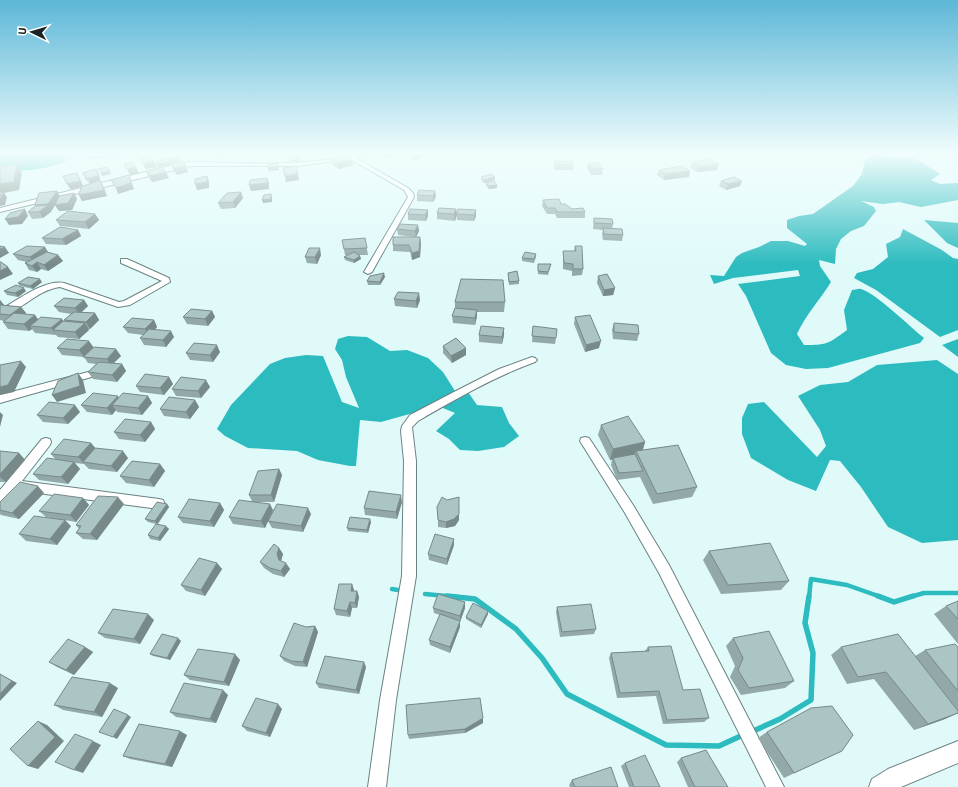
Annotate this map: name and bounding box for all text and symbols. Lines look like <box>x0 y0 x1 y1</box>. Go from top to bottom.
north arrow <box>12 12 52 52</box>
text: U <box>14 27 30 35</box>

